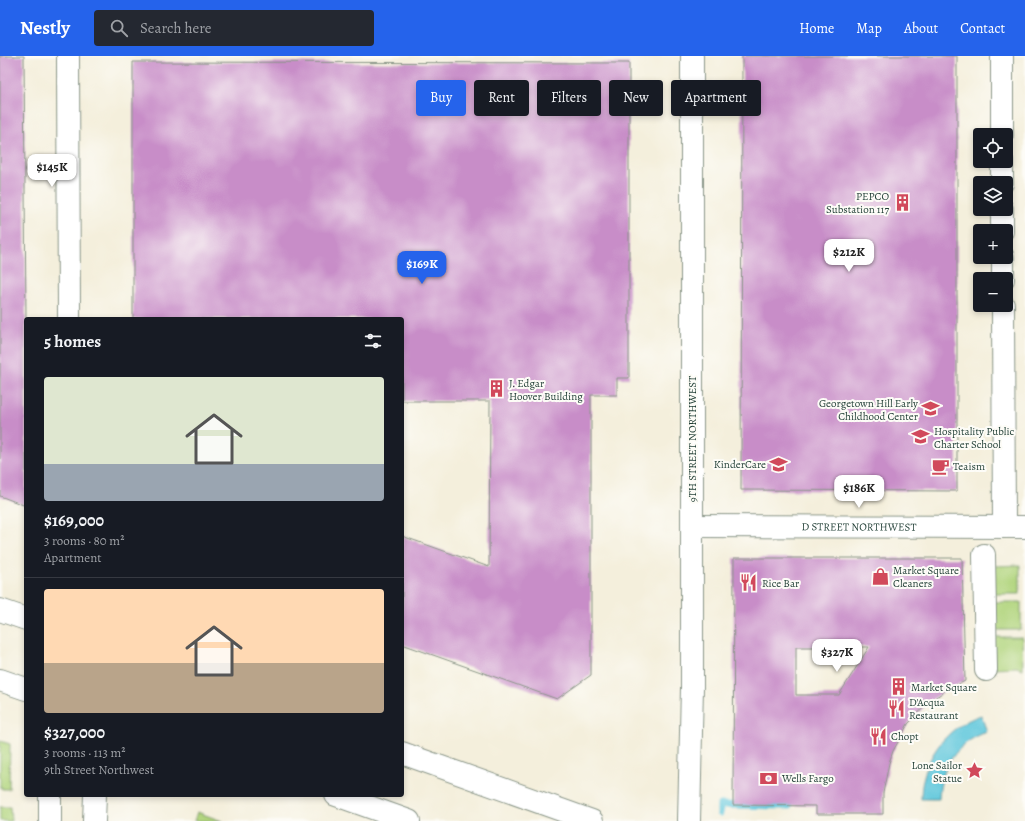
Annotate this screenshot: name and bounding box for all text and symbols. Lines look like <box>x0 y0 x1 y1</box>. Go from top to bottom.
search box <box>94 10 374 46</box>
text: Nestly <box>20 15 70 41</box>
icon: search <box>108 17 130 39</box>
text: Search here <box>140 18 211 38</box>
text: Home <box>799 19 834 38</box>
text: Map <box>856 19 882 38</box>
text: About <box>904 19 938 38</box>
text: Contact <box>960 19 1005 38</box>
chip: Buy <box>416 80 466 116</box>
chip: Rent <box>474 80 529 116</box>
chip: Filters <box>537 80 601 116</box>
chip: New <box>609 80 663 116</box>
chip: Apartment <box>671 80 761 116</box>
map controls <box>973 128 1013 312</box>
button: locate <box>973 128 1013 168</box>
pin: $145K <box>24 154 80 188</box>
text: $145K <box>37 158 67 175</box>
button: layers <box>973 176 1013 216</box>
place label: PEPCO Substation 117 <box>826 189 889 217</box>
building icon: PEPCO Substation 117 <box>892 192 912 212</box>
button: + <box>973 224 1013 264</box>
pin: $212K <box>821 239 877 273</box>
text: $212K <box>833 243 865 260</box>
pin: $169K <box>394 251 450 285</box>
text: $169K <box>406 255 438 272</box>
button: − <box>973 272 1013 312</box>
text: 5 homes <box>44 330 101 353</box>
icon: filters <box>362 330 384 352</box>
place label: J. Edgar Hoover Building <box>509 376 583 404</box>
street label: 9TH STREET NORTHWEST <box>685 376 700 502</box>
building icon: J. Edgar Hoover Building <box>486 379 506 399</box>
place label: Georgetown Hill Early Childhood Center <box>819 396 918 424</box>
school or university icon: Georgetown Hill Early Childhood Center <box>921 399 941 419</box>
icon: home <box>178 403 250 475</box>
place label: Hospitality Public Charter School <box>934 424 1015 452</box>
school or university icon: Hospitality Public Charter School <box>911 427 931 447</box>
school or university icon: KinderCare <box>769 454 789 474</box>
cafe icon: Teaism <box>930 456 950 476</box>
place label: KinderCare <box>714 457 766 472</box>
place label: Teaism <box>953 459 985 474</box>
pin: $186K <box>831 475 887 509</box>
text: $186K <box>843 479 875 496</box>
text: $169,000 <box>44 509 104 532</box>
street label: D STREET NORTHWEST <box>801 519 917 535</box>
text: 3 rooms · 80 m² <box>44 532 124 549</box>
text: Apartment <box>44 549 102 566</box>
place label: Market Square Cleaners <box>893 563 959 591</box>
shop icon: Market Square Cleaners <box>870 566 890 586</box>
restaurant icon: Rice Bar <box>739 573 759 593</box>
place label: Rice Bar <box>762 576 799 591</box>
icon: home <box>178 615 250 687</box>
pin: $327K <box>809 639 865 673</box>
text: $327K <box>821 643 853 660</box>
building icon: Market Square <box>888 677 908 697</box>
place label: Market Square <box>911 680 977 695</box>
place label: D'Acqua Restaurant <box>909 695 959 723</box>
restaurant icon: D'Acqua Restaurant <box>886 698 906 718</box>
text: $327,000 <box>44 721 105 744</box>
restaurant icon: Chopt <box>868 726 888 746</box>
place label: Chopt <box>891 729 919 744</box>
text: 3 rooms · 113 m² <box>44 744 126 761</box>
place label: Lone Sailor Statue <box>912 758 962 786</box>
text: 9th Street Northwest <box>44 761 154 778</box>
place icon: Lone Sailor Statue <box>965 761 985 781</box>
bank icon: Wells Fargo <box>759 768 779 788</box>
place label: Wells Fargo <box>781 771 834 786</box>

